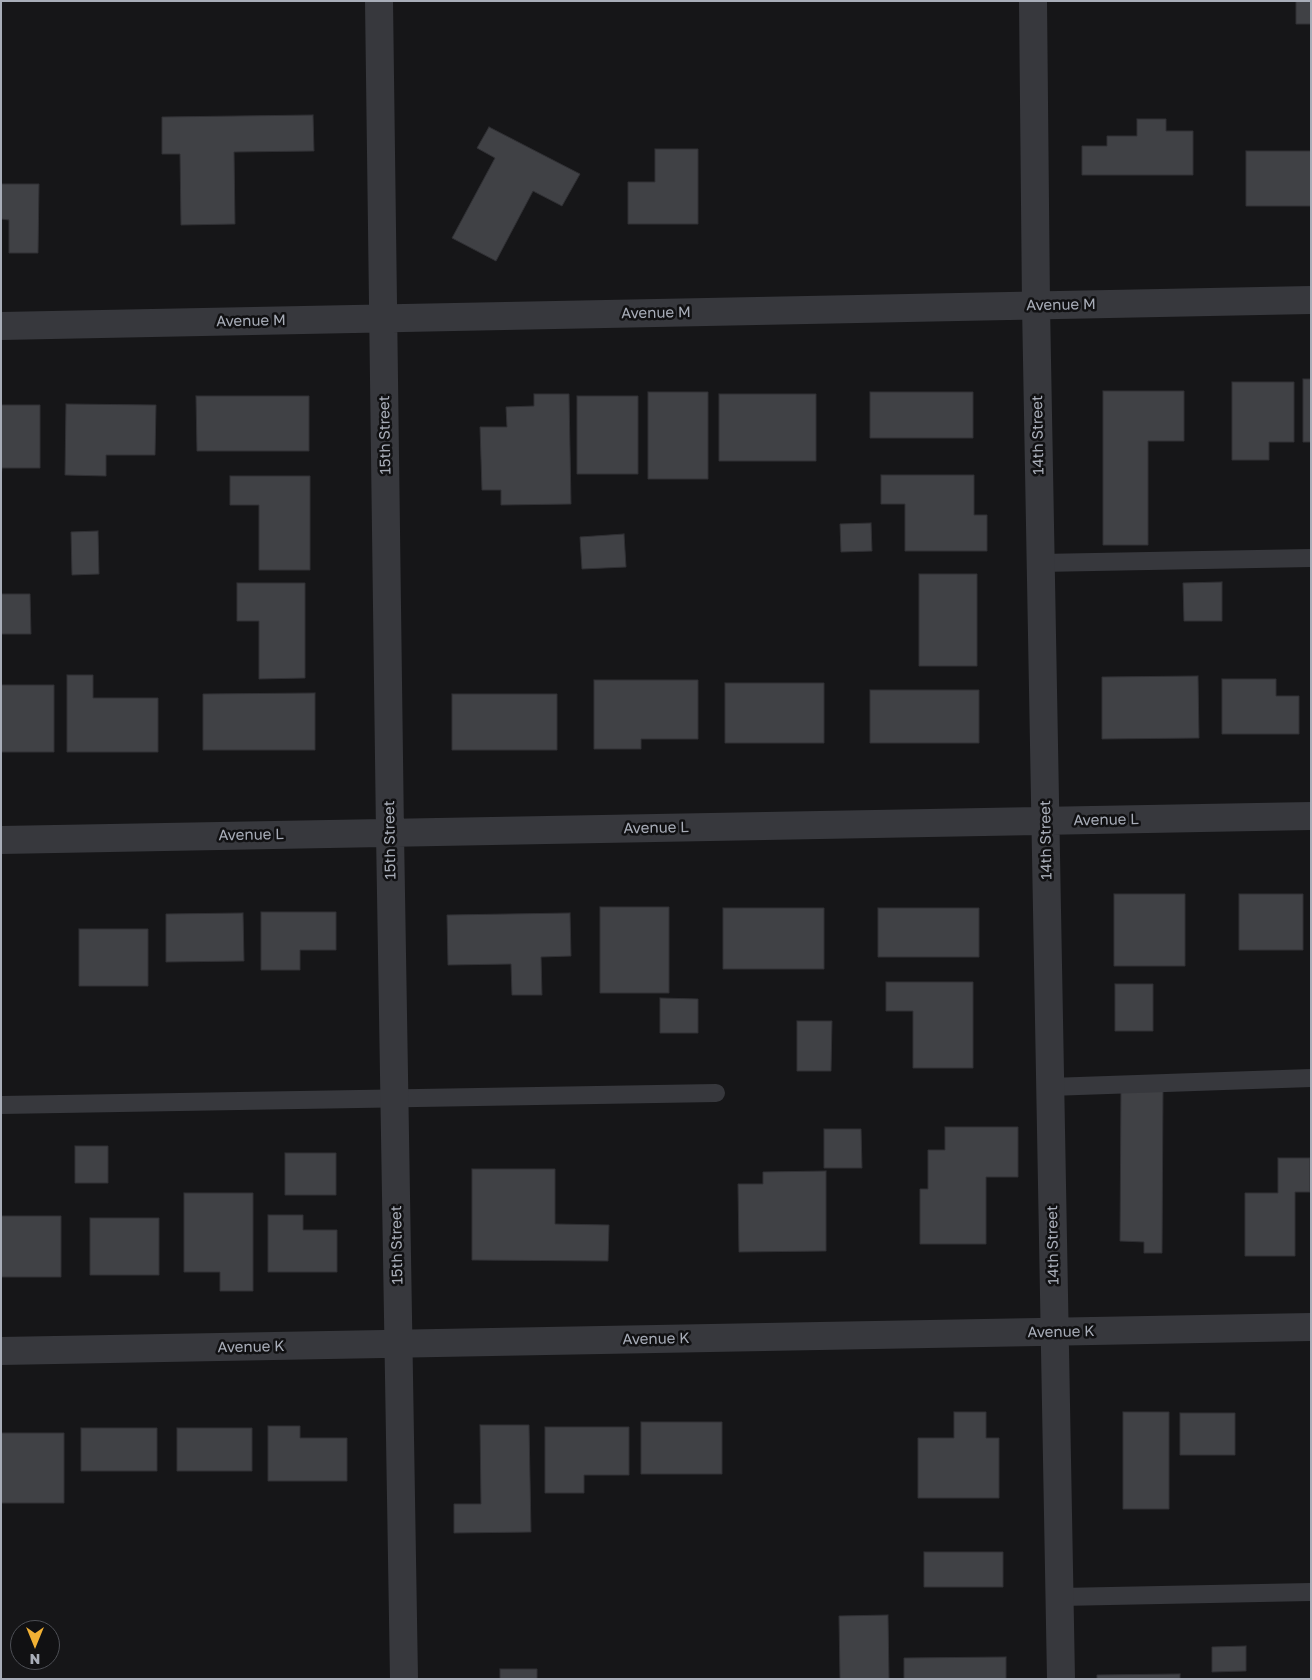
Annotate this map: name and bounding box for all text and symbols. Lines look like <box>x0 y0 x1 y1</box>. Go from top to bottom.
street label: Avenue M <box>1026 295 1096 315</box>
street label: Avenue M <box>621 303 691 323</box>
street label: Avenue M <box>216 311 286 331</box>
street label: 15th Street <box>375 395 395 475</box>
street label: 14th Street <box>1028 395 1048 475</box>
street label: 15th Street <box>380 800 400 880</box>
street label: 14th Street <box>1036 800 1056 880</box>
street label: Avenue L <box>1073 810 1139 830</box>
street label: Avenue L <box>623 818 689 838</box>
street label: Avenue L <box>218 825 284 845</box>
street label: 15th Street <box>387 1205 407 1285</box>
street label: 14th Street <box>1043 1205 1063 1285</box>
street label: Avenue K <box>1027 1322 1095 1342</box>
street label: Avenue K <box>622 1329 690 1349</box>
street label: Avenue K <box>217 1337 285 1357</box>
north arrow <box>10 1620 60 1670</box>
text: N <box>30 1651 40 1668</box>

